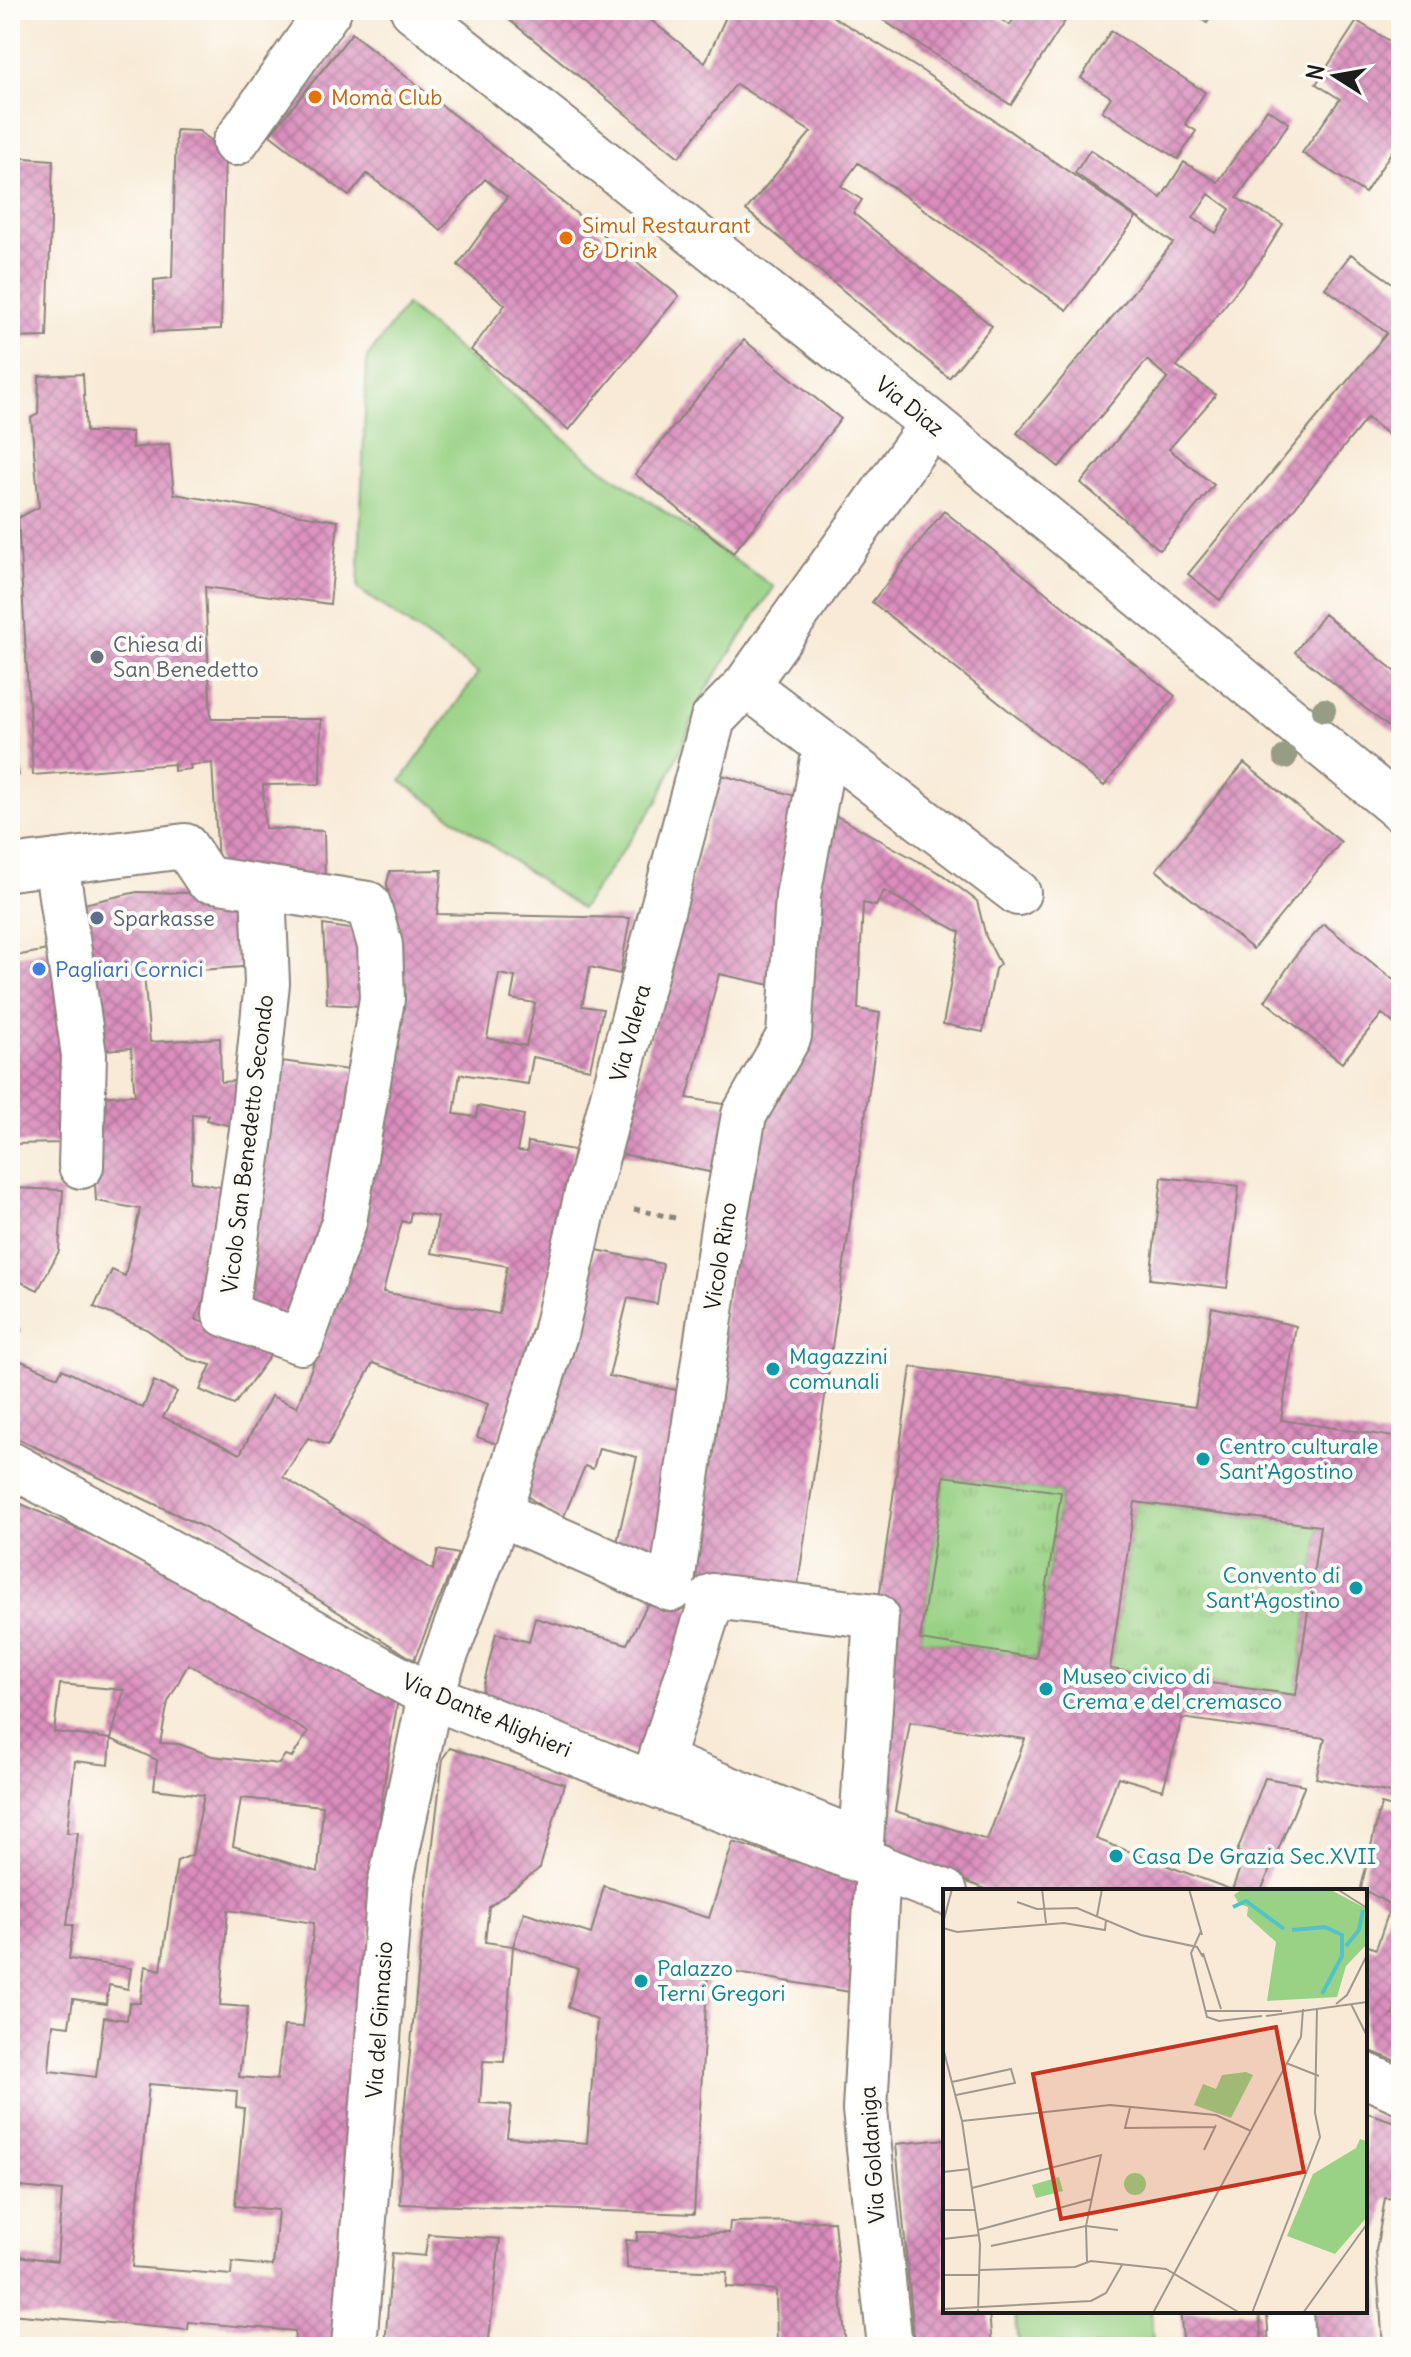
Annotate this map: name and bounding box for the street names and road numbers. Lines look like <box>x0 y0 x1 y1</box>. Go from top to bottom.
street label: Via Diaz <box>870 370 950 442</box>
street label: Via Valera <box>604 981 656 1085</box>
street label: Vicolo San Benedetto Secondo <box>215 993 279 1295</box>
street label: Vicolo Rino <box>698 1200 742 1312</box>
street label: Via Dante Alighieri <box>398 1667 576 1763</box>
street label: Via del Ginnasio <box>360 1940 398 2100</box>
street label: Via Goldaniga <box>853 2085 891 2225</box>

